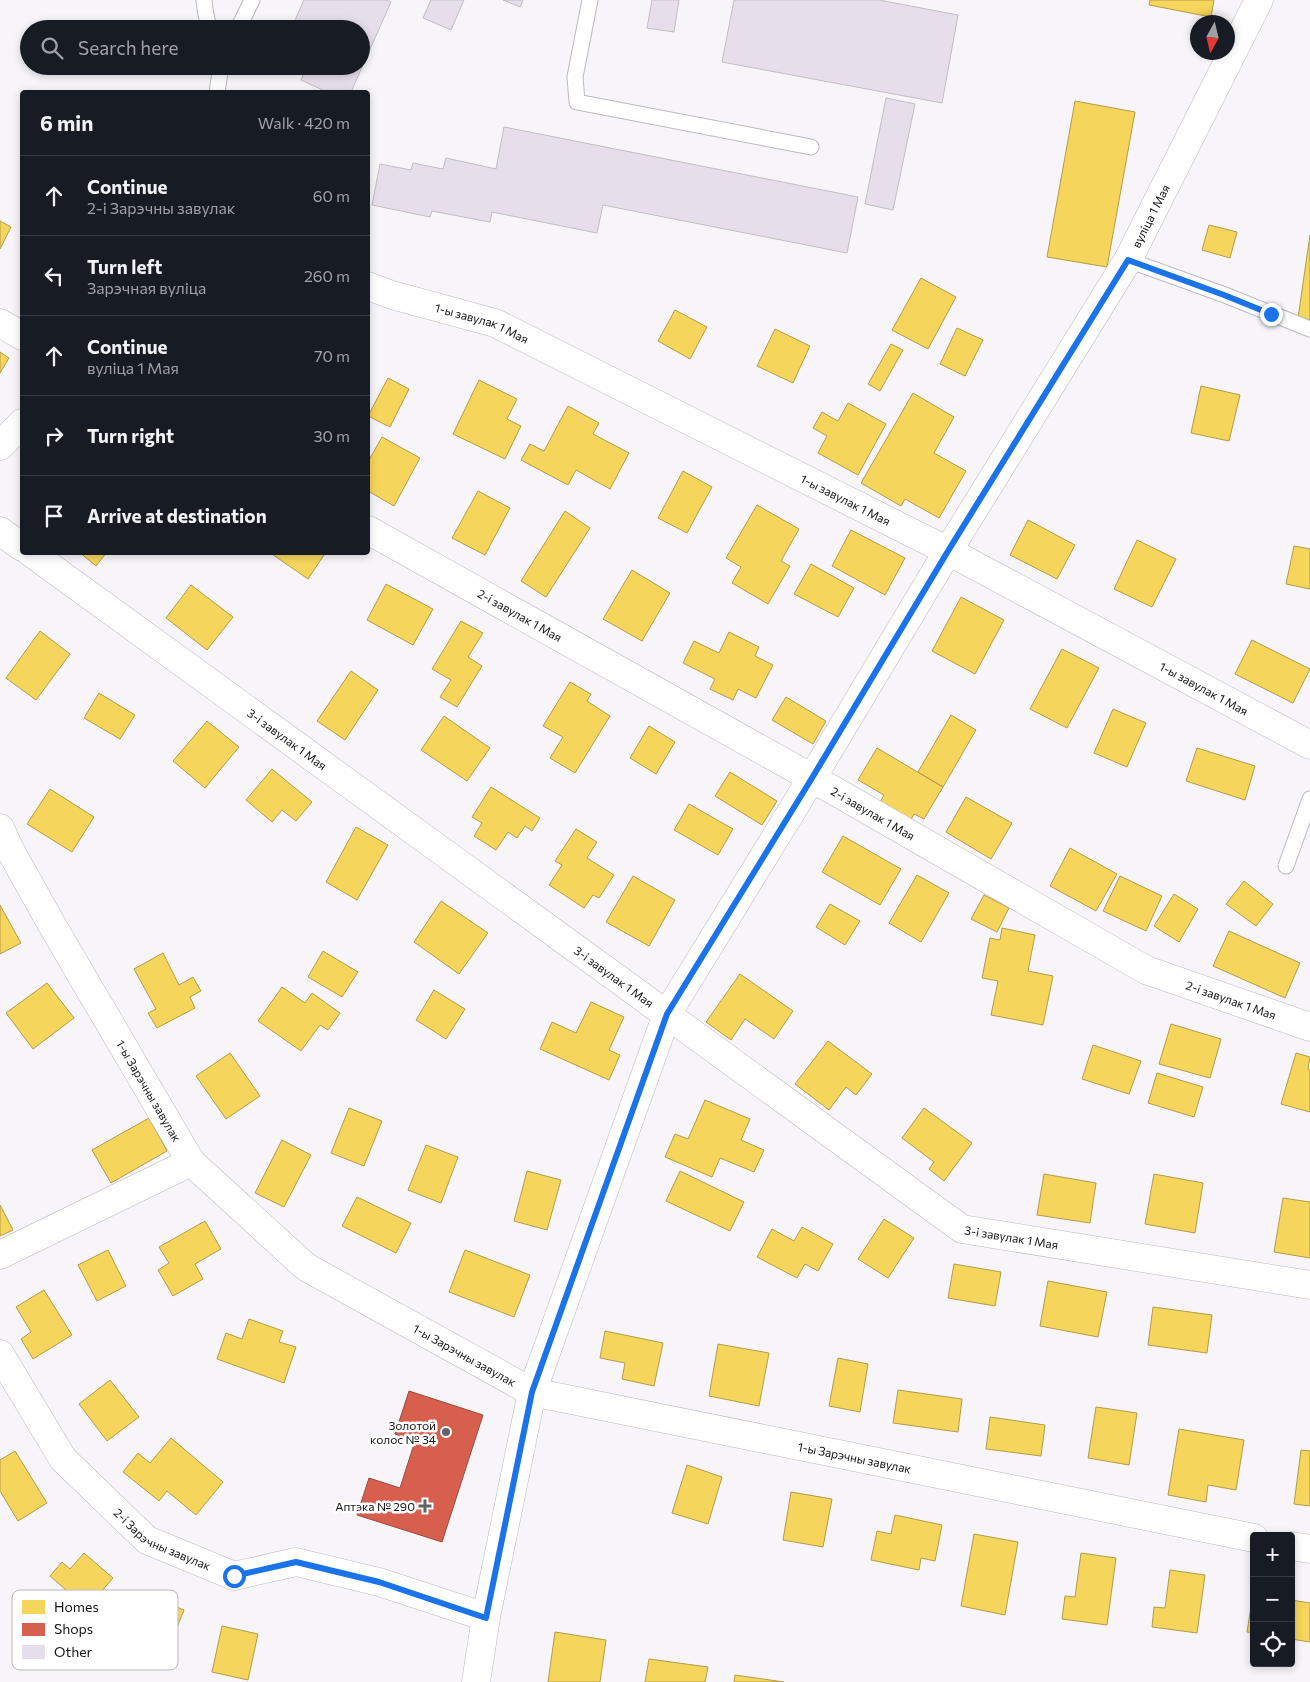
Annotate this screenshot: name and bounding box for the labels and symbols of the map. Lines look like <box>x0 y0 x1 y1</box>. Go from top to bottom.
north arrow <box>1190 15 1235 60</box>
street label: вуліца 1 Мая <box>1128 182 1172 250</box>
street label: 1-ы завулак 1 Мая <box>434 300 531 346</box>
route end <box>1260 303 1283 326</box>
street label: 1-ы завулак 1 Мая <box>798 471 893 528</box>
street label: 2-і завулак 1 Мая <box>475 586 565 644</box>
street label: 1-ы завулак 1 Мая <box>1157 659 1251 718</box>
street label: 3-і завулак 1 Мая <box>245 705 330 772</box>
street label: 2-і завулак 1 Мая <box>829 783 918 843</box>
street label: 3-і завулак 1 Мая <box>572 943 657 1010</box>
street label: 2-і завулак 1 Мая <box>1184 977 1278 1022</box>
street label: 1-ы Зарэчны завулак <box>114 1037 185 1144</box>
street label: 3-і завулак 1 Мая <box>964 1223 1059 1251</box>
street label: 1-ы Зарэчны завулак <box>411 1321 519 1389</box>
place label: Золотой колос № 34 <box>370 1418 436 1446</box>
marker: Золотой колос № 34 <box>440 1426 452 1438</box>
street label: 1-ы Зарэчны завулак <box>797 1439 913 1476</box>
place label: Аптэка № 290 <box>335 1499 415 1513</box>
marker: Аптэка № 290 <box>419 1500 431 1512</box>
street label: 2-і Зарэчны завулак <box>111 1505 214 1573</box>
route start <box>223 1565 246 1588</box>
legend <box>12 1590 178 1670</box>
text: Homes <box>54 1598 99 1615</box>
text: Shops <box>54 1620 93 1637</box>
text: Other <box>54 1643 93 1660</box>

